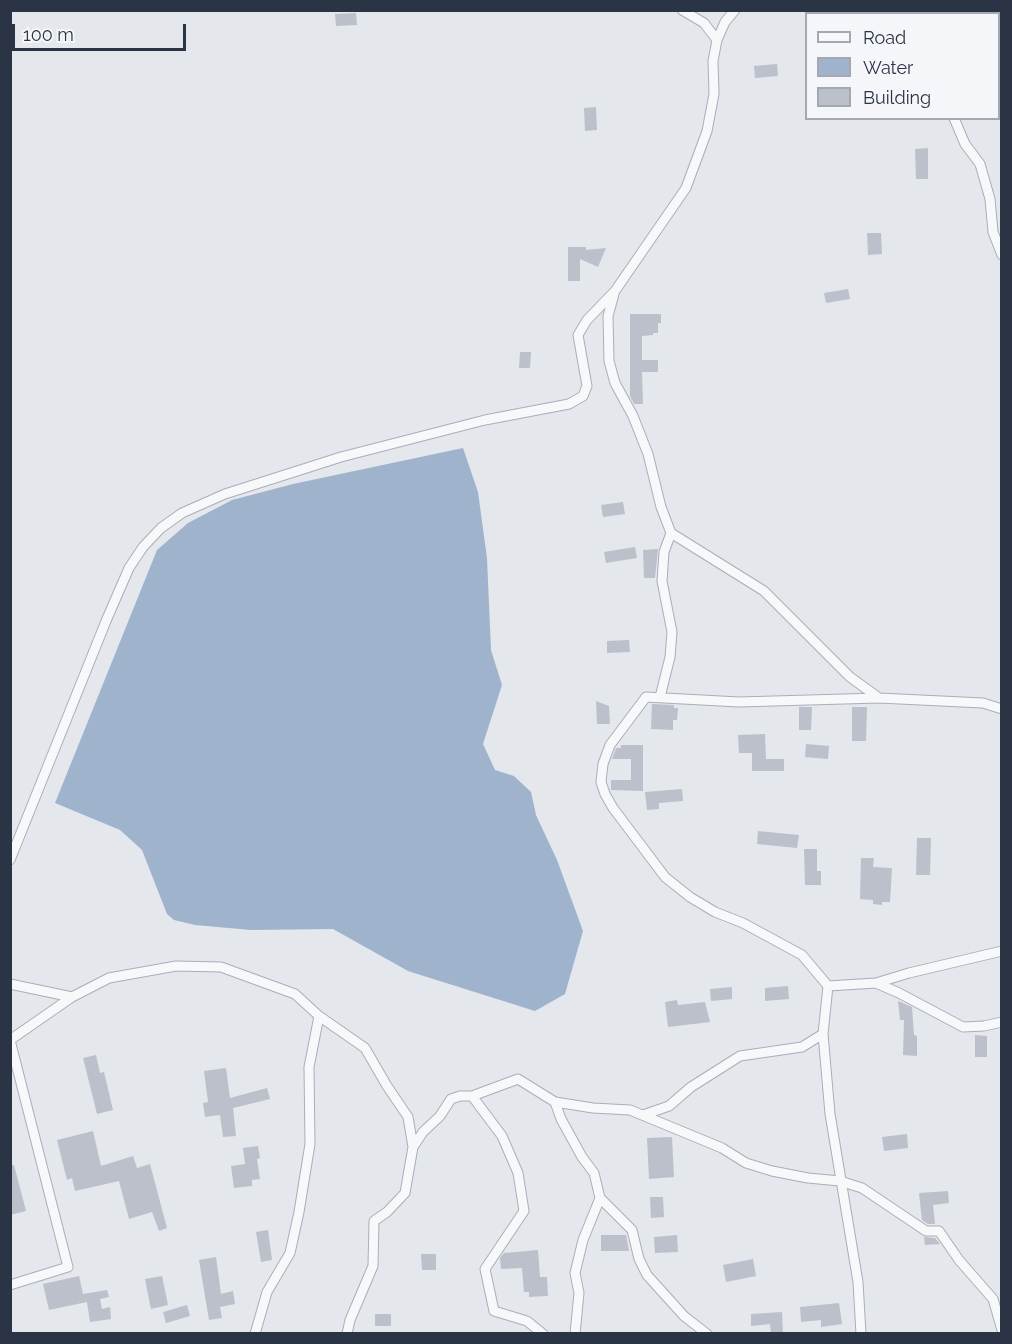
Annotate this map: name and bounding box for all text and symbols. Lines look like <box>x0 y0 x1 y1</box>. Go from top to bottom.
scale bar <box>15 12 189 50</box>
legend <box>805 12 1000 120</box>
text: 100 m <box>23 24 74 45</box>
text: Road <box>863 27 906 48</box>
text: Water <box>863 57 913 78</box>
text: Building <box>863 87 931 108</box>

